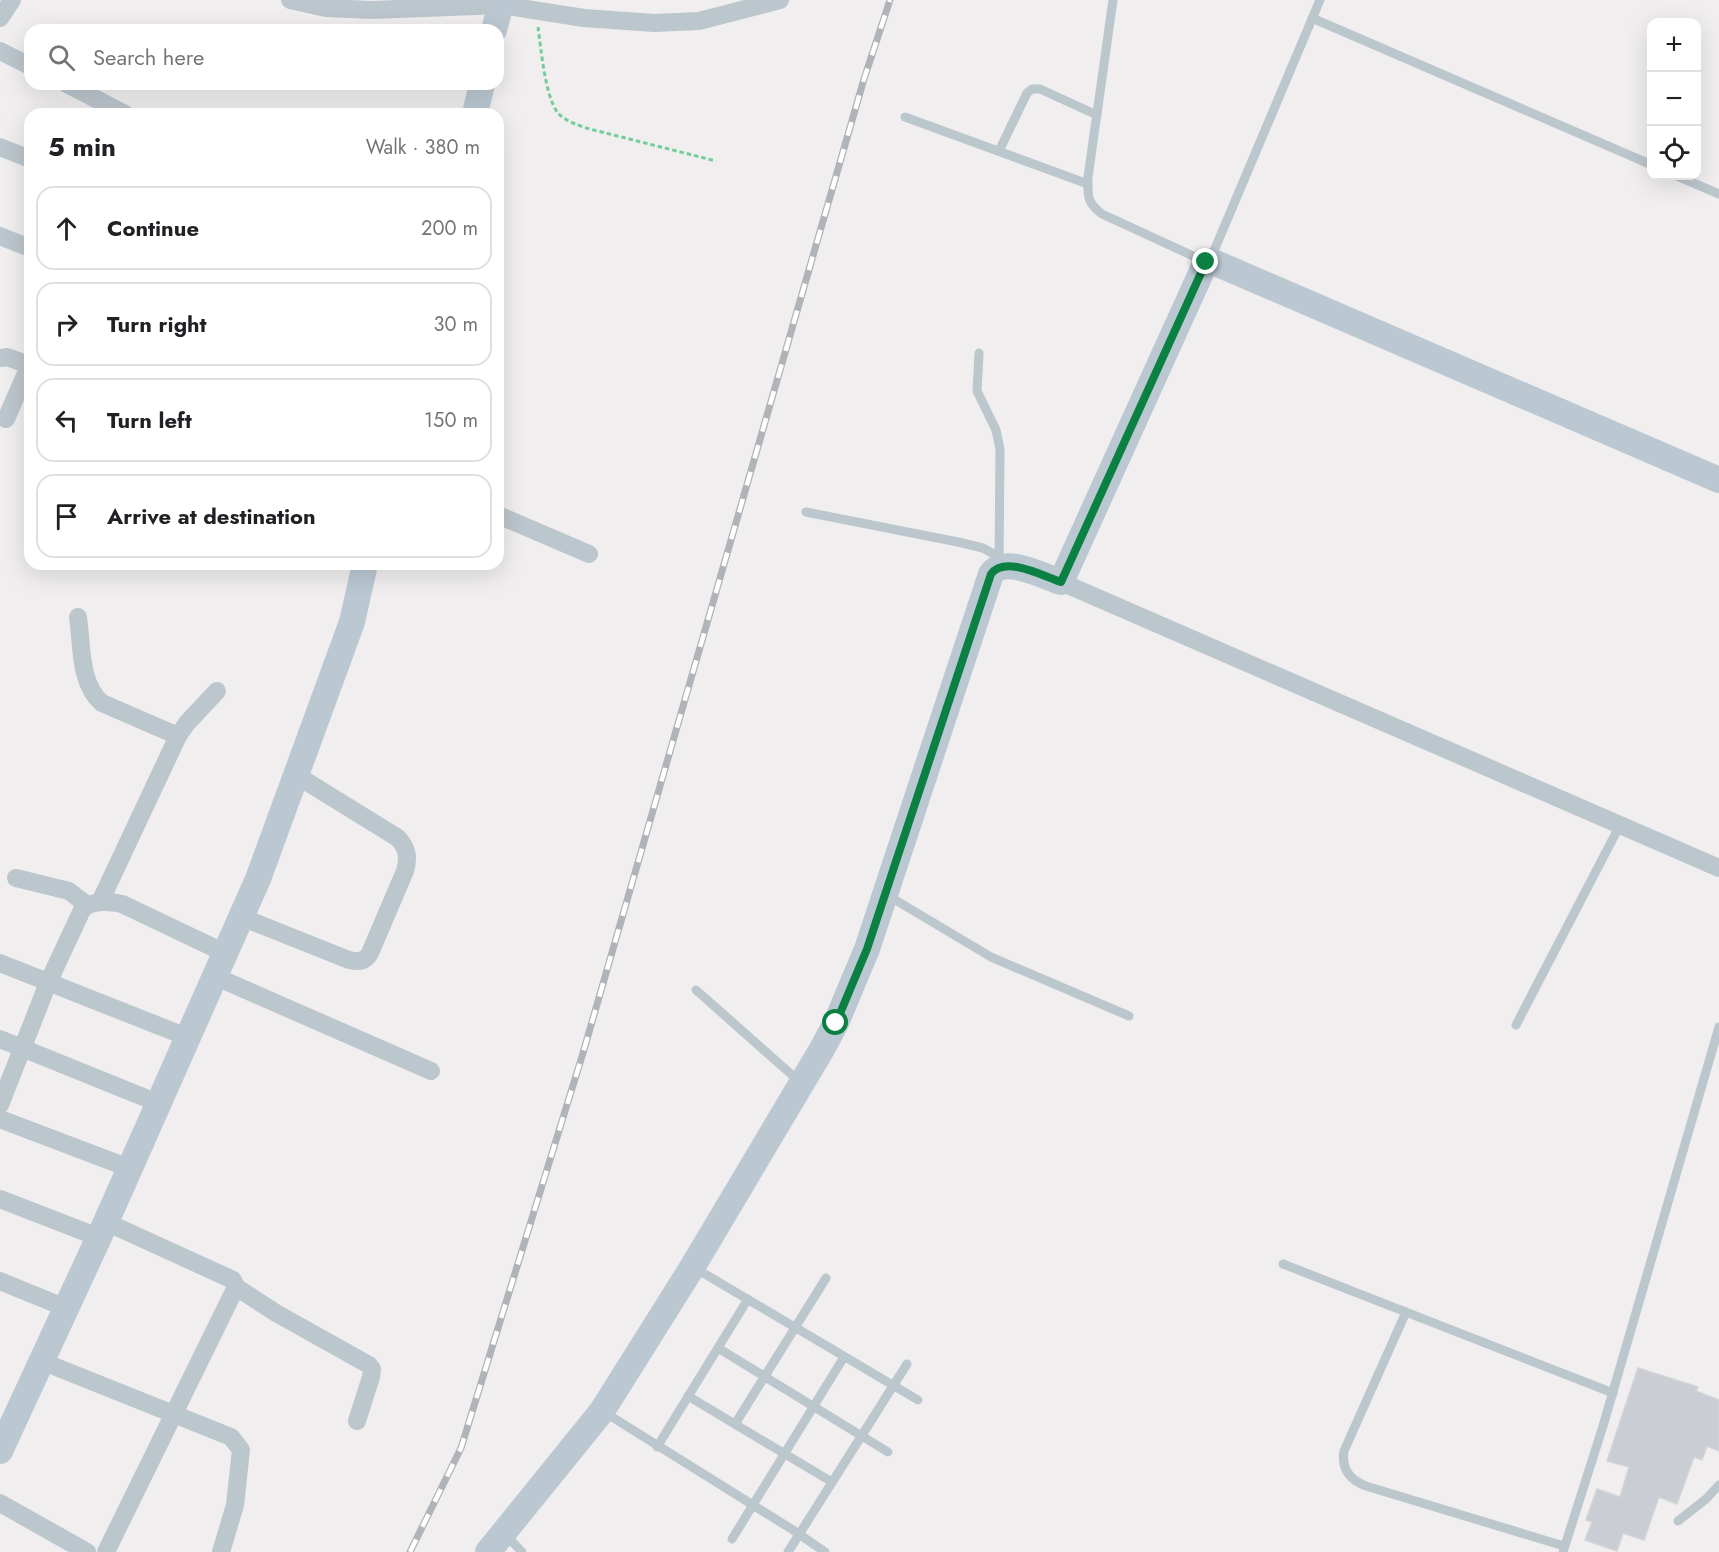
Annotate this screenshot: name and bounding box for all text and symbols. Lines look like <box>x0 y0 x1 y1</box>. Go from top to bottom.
map controls <box>1647 18 1701 180</box>
button: + <box>1647 18 1701 72</box>
search box <box>24 24 504 90</box>
icon: search <box>45 41 78 74</box>
text: Search here <box>93 41 204 73</box>
button: − <box>1647 72 1701 126</box>
button: locate <box>1647 126 1701 180</box>
text: 5 min <box>48 128 116 166</box>
text: Walk · 380 m <box>366 133 480 162</box>
icon: ahead <box>50 212 83 245</box>
text: Continue <box>107 212 199 244</box>
text: 200 m <box>421 214 478 243</box>
route end <box>1192 248 1218 274</box>
icon: right <box>50 308 83 341</box>
text: Turn right <box>107 308 207 340</box>
text: 30 m <box>433 310 478 339</box>
icon: left <box>50 404 83 437</box>
text: Turn left <box>107 404 192 436</box>
text: 150 m <box>424 406 478 435</box>
icon: arrive <box>50 500 83 533</box>
text: Arrive at destination <box>107 500 316 532</box>
route start <box>822 1009 848 1035</box>

